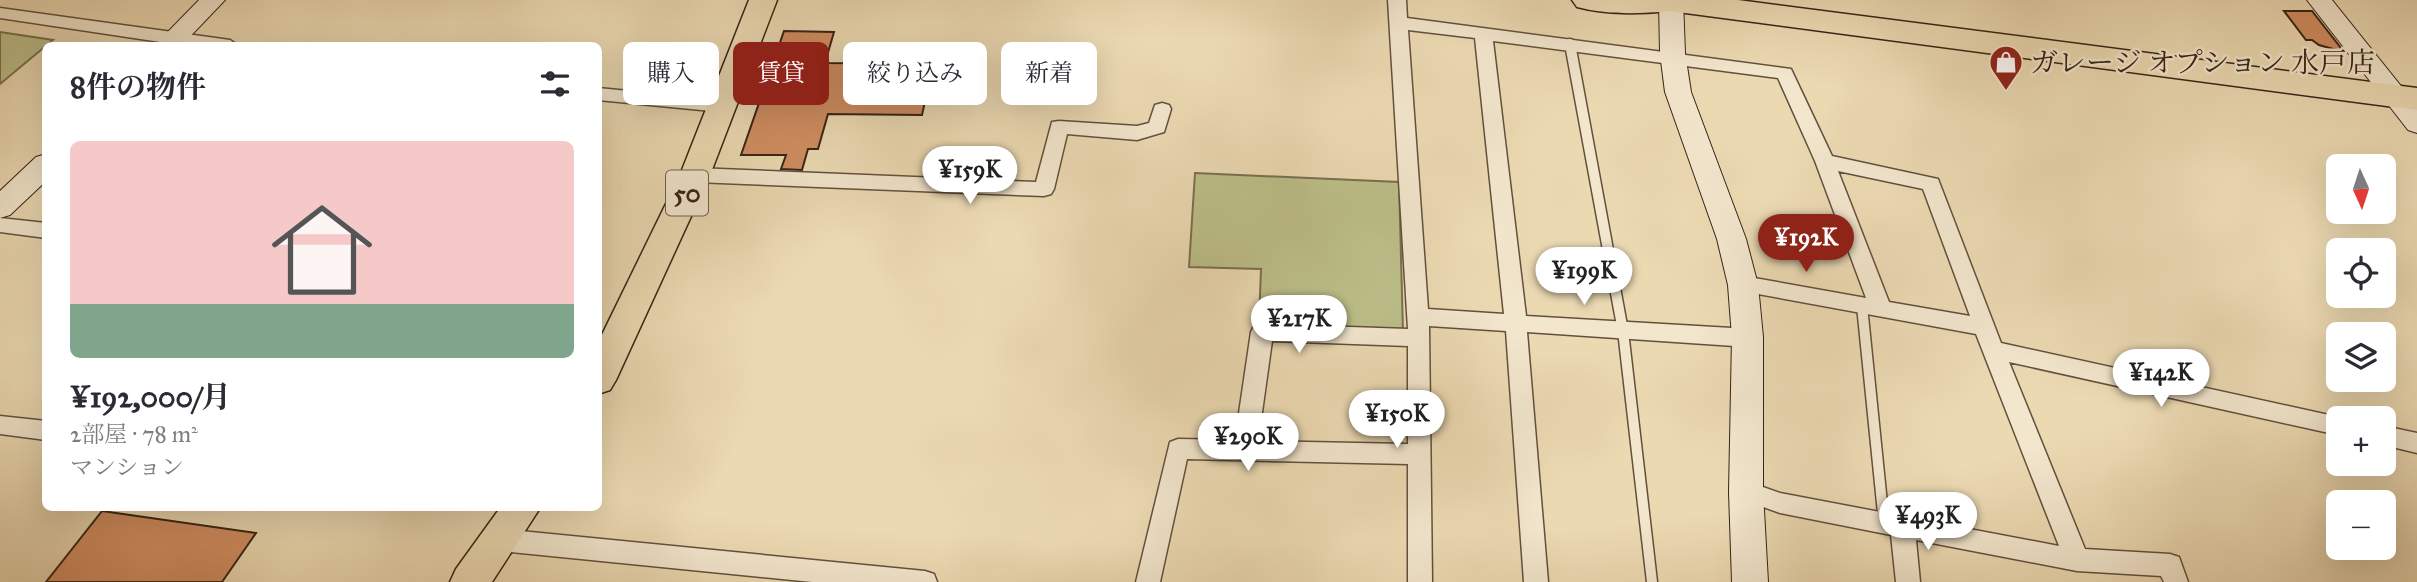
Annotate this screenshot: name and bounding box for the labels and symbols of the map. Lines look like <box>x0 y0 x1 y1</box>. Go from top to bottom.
shop icon: ガレージ オプション 水戸店 <box>1987 43 2025 92</box>
place label: ガレージ オプション 水戸店 <box>2030 45 2375 80</box>
pin: ¥159K <box>921 146 1019 206</box>
north arrow <box>2326 154 2396 224</box>
road number: 50 <box>666 170 708 216</box>
pin: ¥192K <box>1757 215 1855 274</box>
pin: ¥199K <box>1535 247 1633 307</box>
pin: ¥217K <box>1250 296 1348 355</box>
pin: ¥142K <box>2112 350 2210 409</box>
pin: ¥150K <box>1348 391 1446 450</box>
pin: ¥290K <box>1199 414 1297 473</box>
pin: ¥493K <box>1879 492 1977 552</box>

